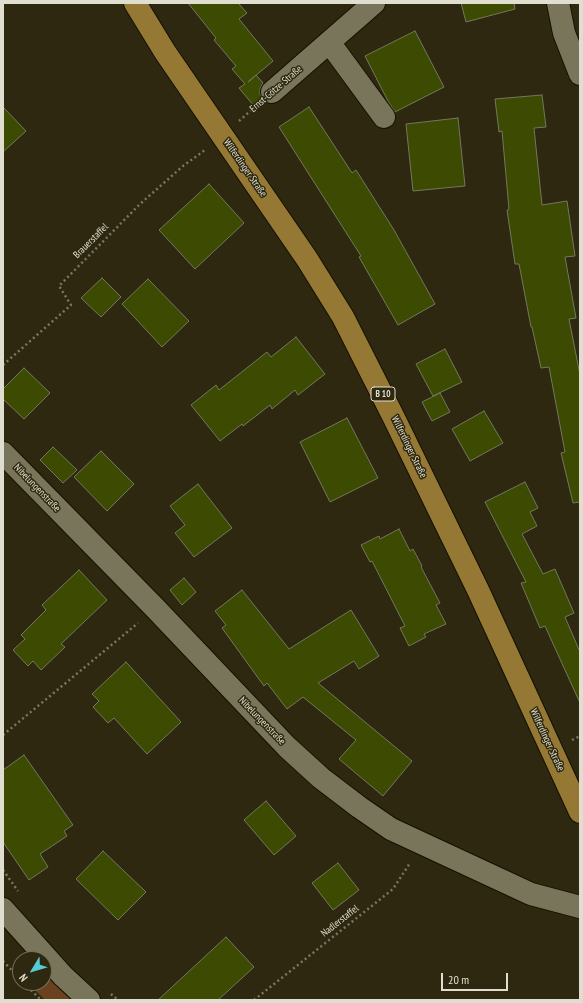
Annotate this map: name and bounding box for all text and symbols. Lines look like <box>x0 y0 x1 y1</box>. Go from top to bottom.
street label: Ernst-Götze-Straße <box>247 63 305 115</box>
street label: Wilferdinger Straße <box>221 137 269 199</box>
street label: Brauerstaffel <box>71 221 111 261</box>
road number: B 10 <box>371 387 395 401</box>
street label: Wilferdinger Straße <box>389 414 429 480</box>
street label: Nibelungenstraße <box>11 462 63 514</box>
street label: Nibelungenstraße <box>236 695 288 747</box>
street label: Wilferdinger Straße <box>527 707 567 773</box>
street label: Nadlerstaffel <box>319 903 361 939</box>
north arrow <box>12 951 52 991</box>
scale bar <box>443 965 510 991</box>
text: N <box>16 971 31 984</box>
text: 20 m <box>448 972 469 987</box>

